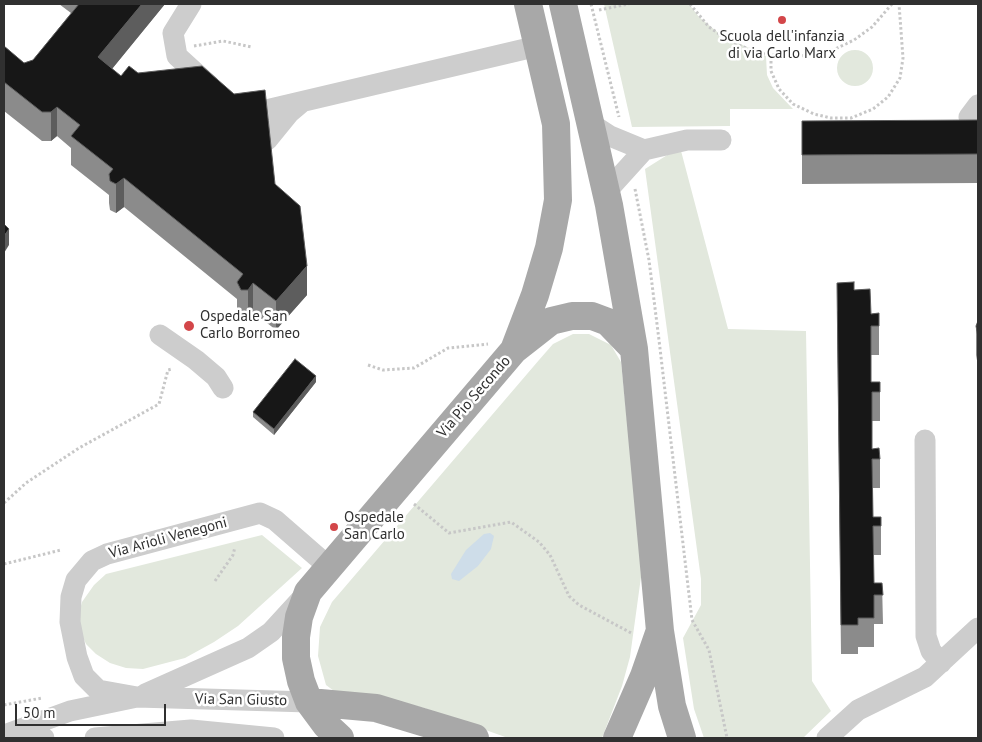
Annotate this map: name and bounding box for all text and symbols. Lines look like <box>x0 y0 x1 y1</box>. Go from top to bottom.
marker: Scuola dell'infanzia di via Carlo Marx <box>776 14 788 26</box>
place label: Scuola dell'infanzia di via Carlo Marx <box>719 28 845 63</box>
place label: Ospedale San Carlo Borromeo <box>200 308 300 343</box>
marker: Ospedale San Carlo Borromeo <box>182 319 196 333</box>
street label: Via Pio Secondo <box>434 352 514 442</box>
place label: Ospedale San Carlo <box>344 509 405 544</box>
street label: Via Arioli Venegoni <box>107 514 229 562</box>
marker: Ospedale San Carlo <box>328 521 340 533</box>
street label: Via San Giusto <box>195 690 287 710</box>
scale bar <box>18 694 169 726</box>
text: 50 m <box>23 703 56 722</box>

